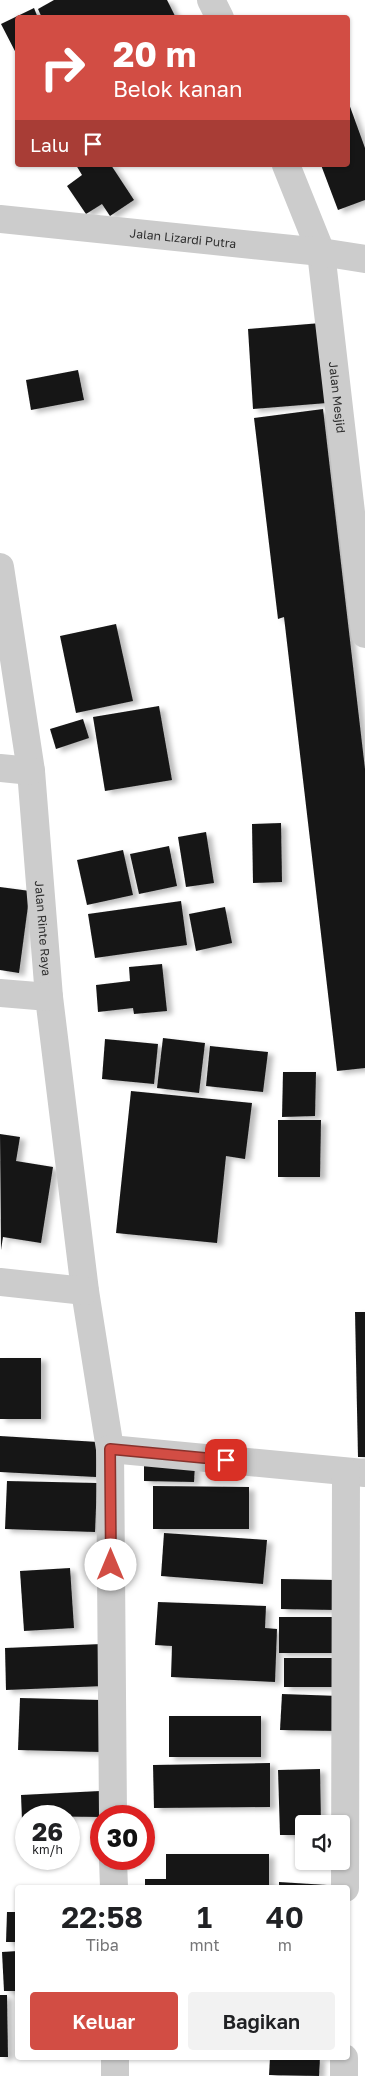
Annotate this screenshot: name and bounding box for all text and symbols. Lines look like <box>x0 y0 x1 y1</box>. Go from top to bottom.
text: 20 m <box>113 33 196 75</box>
icon: right <box>30 35 95 100</box>
text: Belok kanan <box>113 75 243 102</box>
icon: arrive <box>79 130 107 158</box>
text: Lalu <box>30 133 69 156</box>
street label: Jalan Lizardi Putra <box>129 225 237 251</box>
street label: Jalan Mesjid <box>326 361 349 434</box>
street label: Jalan Rinte Raya <box>32 880 55 976</box>
pin <box>205 1439 247 1481</box>
icon: arrive <box>212 1446 240 1474</box>
position arrow <box>84 1538 136 1590</box>
speed limit sign: 30 <box>90 1805 155 1870</box>
map controls <box>295 1815 350 1870</box>
button: sound <box>295 1815 350 1870</box>
text: 26 <box>32 1816 63 1847</box>
text: km/h <box>32 1842 63 1857</box>
text: 22:58 <box>61 1899 143 1935</box>
text: 1 <box>197 1899 212 1935</box>
text: 40 <box>266 1899 304 1935</box>
text: Tiba <box>86 1935 119 1955</box>
text: mnt <box>189 1935 220 1955</box>
text: m <box>278 1935 292 1955</box>
button: Keluar <box>30 1992 178 2050</box>
button: Bagikan <box>188 1992 335 2050</box>

